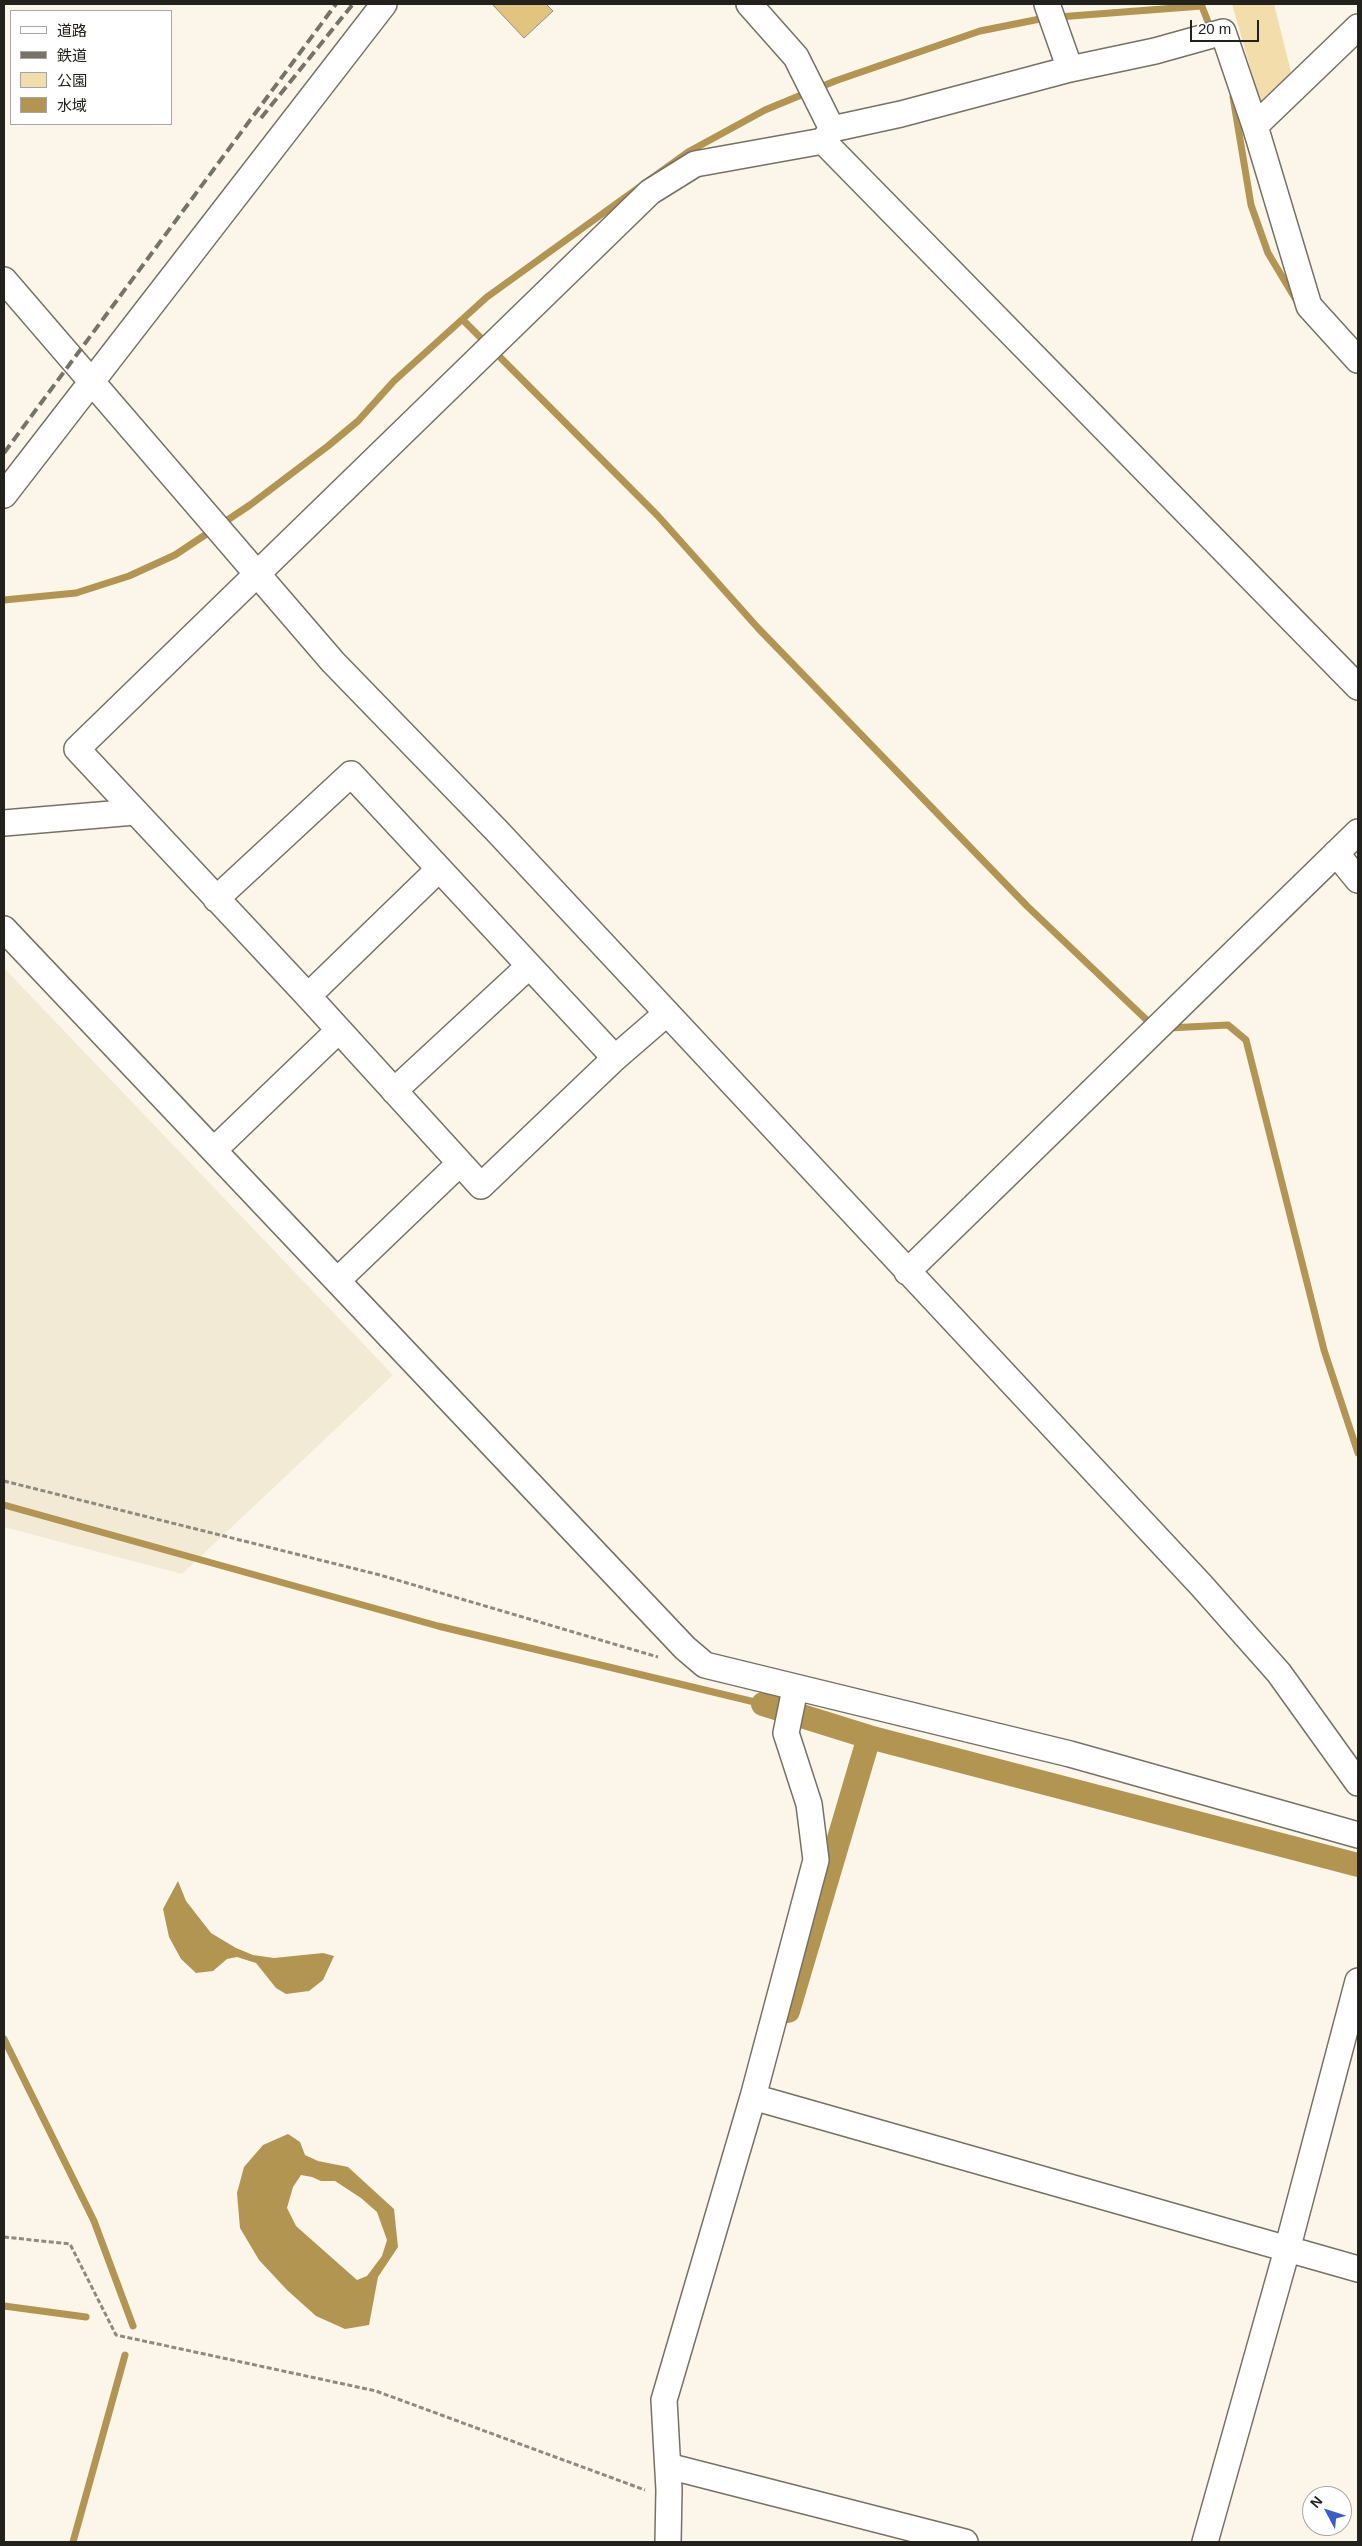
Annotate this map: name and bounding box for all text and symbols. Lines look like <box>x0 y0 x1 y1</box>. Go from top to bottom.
legend <box>10 10 172 125</box>
scale bar <box>1192 10 1261 42</box>
text: 20 m <box>1198 20 1231 37</box>
text: 道路 <box>57 22 87 39</box>
text: 鉄道 <box>57 47 87 64</box>
text: 公園 <box>57 72 87 89</box>
text: 水域 <box>57 97 87 114</box>
north arrow <box>1302 2486 1352 2536</box>
text: N <box>1307 2493 1326 2511</box>

